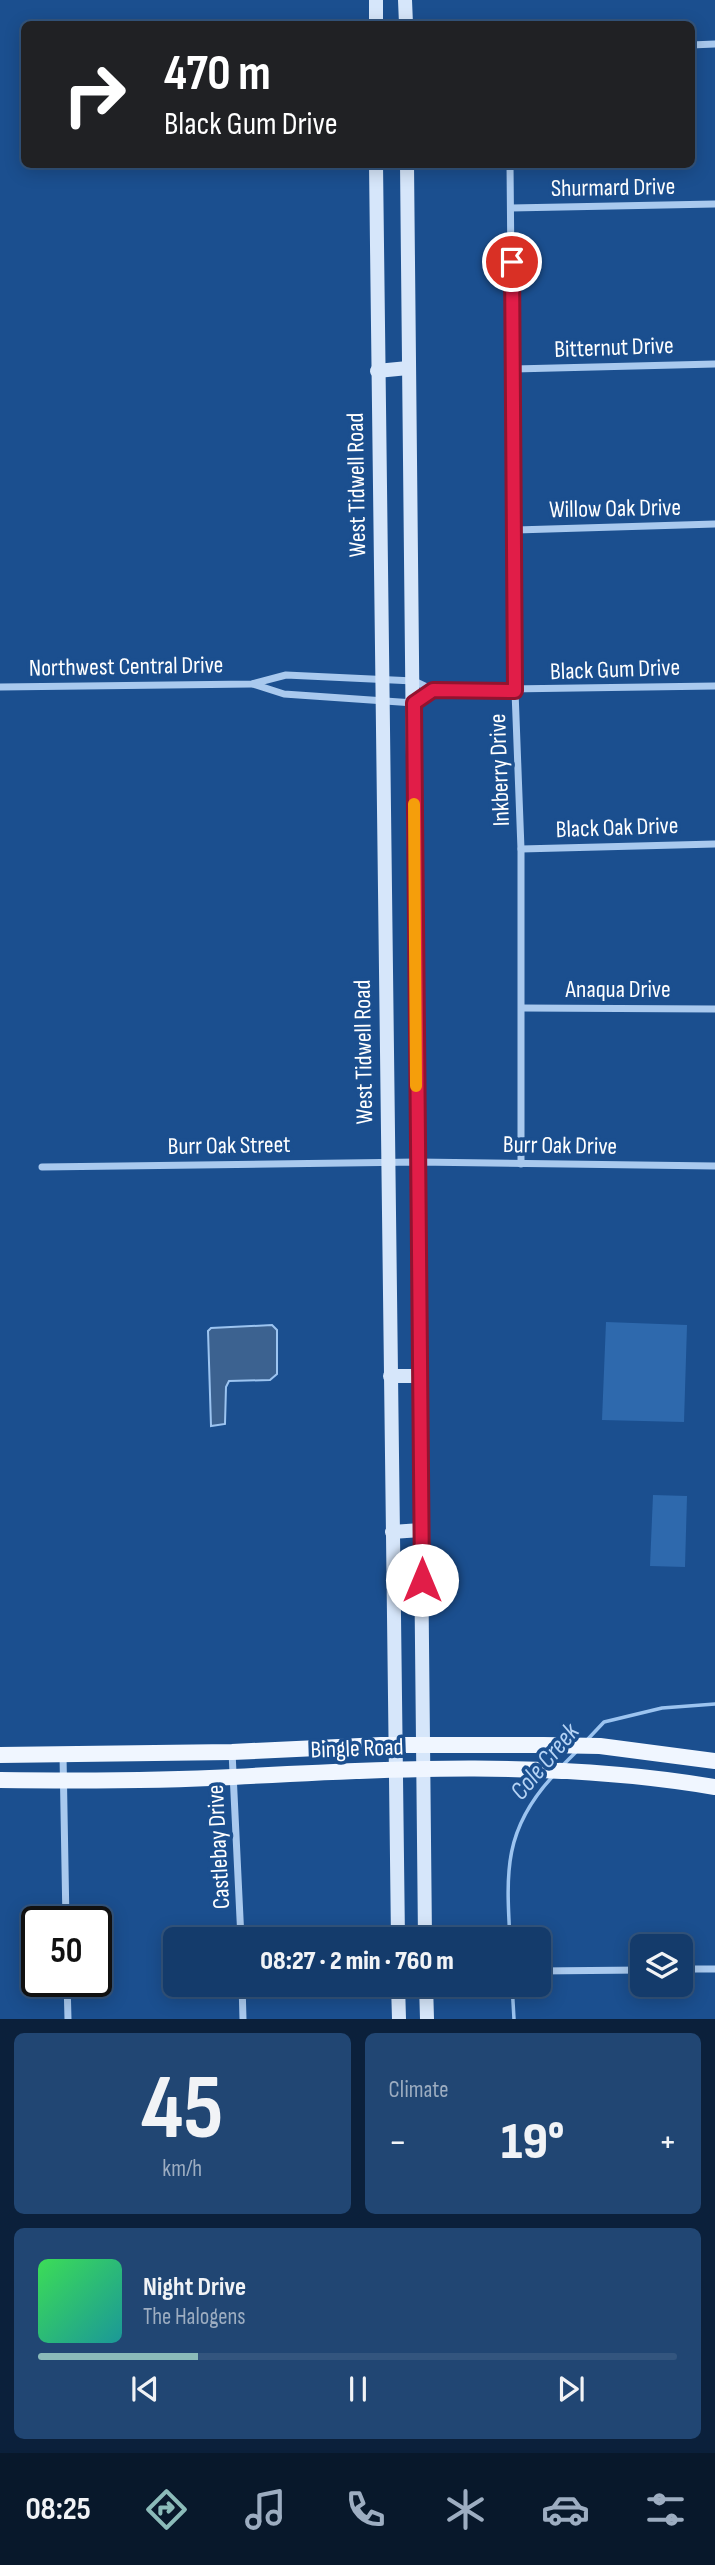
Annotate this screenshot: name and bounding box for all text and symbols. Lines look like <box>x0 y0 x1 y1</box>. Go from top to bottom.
text: 470 m <box>164 45 271 104</box>
icon: right <box>49 49 140 140</box>
text: Black Gum Drive <box>164 105 338 144</box>
street label: Shurmard Drive <box>551 172 675 203</box>
pin <box>482 232 542 292</box>
icon: arrive <box>493 243 531 281</box>
street label: Bitternut Drive <box>554 331 674 364</box>
street label: West Tidwell Road <box>341 412 372 558</box>
street label: Willow Oak Drive <box>549 493 681 524</box>
street label: Northwest Central Drive <box>29 650 223 683</box>
street label: Black Gum Drive <box>549 653 681 686</box>
street label: Inkberry Drive <box>483 713 516 827</box>
street label: Black Oak Drive <box>555 811 679 844</box>
street label: Anaqua Drive <box>564 975 671 1004</box>
street label: West Tidwell Road <box>348 979 379 1125</box>
street label: Burr Oak Street <box>167 1130 291 1161</box>
street label: Burr Oak Drive <box>503 1130 617 1161</box>
position arrow <box>385 1543 459 1617</box>
water label: Cole Creek <box>504 1716 587 1807</box>
street label: Bingle Road <box>310 1732 404 1765</box>
street label: Castlebay Drive <box>201 1784 236 1910</box>
speed limit sign: 50 <box>21 1906 112 1997</box>
map controls <box>630 1934 693 1997</box>
button: layers <box>630 1934 693 1997</box>
text: 08:27 · 2 min · 760 m <box>260 1946 454 1977</box>
text: 45 <box>141 2055 223 2164</box>
text: Climate <box>389 2076 448 2104</box>
text: 19° <box>501 2111 564 2174</box>
text: − <box>389 2120 407 2165</box>
text: + <box>658 2120 677 2165</box>
text: km/h <box>162 2155 202 2183</box>
text: Night Drive <box>143 2272 246 2303</box>
text: The Halogens <box>143 2303 246 2331</box>
icon: previous <box>126 2370 164 2408</box>
icon: pause <box>339 2370 377 2408</box>
icon: next <box>552 2370 590 2408</box>
icon: directions <box>142 2485 191 2534</box>
icon: music <box>241 2485 290 2534</box>
icon: phone <box>341 2485 390 2534</box>
icon: climate <box>441 2485 490 2534</box>
icon: car <box>541 2485 590 2534</box>
icon: filters <box>641 2485 690 2534</box>
text: 08:25 <box>25 2490 91 2529</box>

